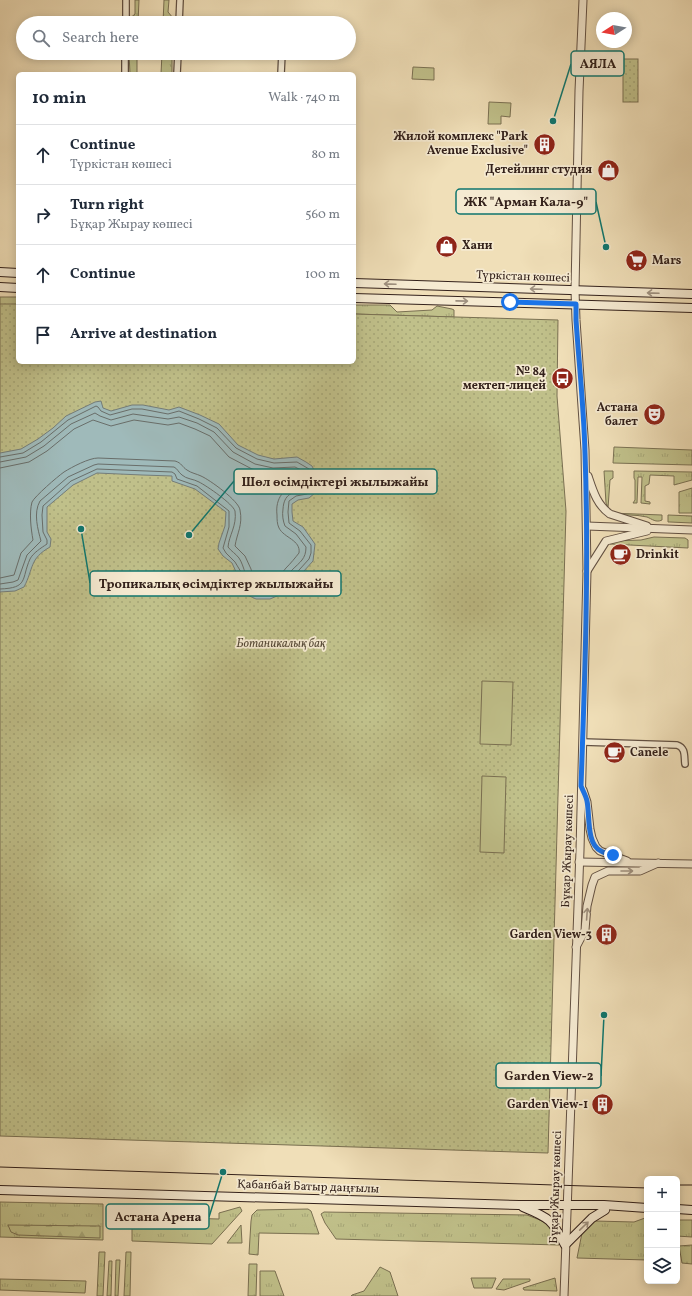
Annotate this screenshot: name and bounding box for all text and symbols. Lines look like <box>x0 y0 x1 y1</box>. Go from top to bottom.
north arrow <box>596 12 632 48</box>
search box <box>16 16 356 60</box>
icon: search <box>30 27 52 49</box>
text: Search here <box>62 28 139 49</box>
callout: АЯЛА <box>571 51 624 76</box>
text: АЯЛА <box>580 56 617 74</box>
text: 10 min <box>32 87 86 110</box>
text: Walk · 740 m <box>268 89 340 107</box>
place label: Жилой комплекс "Park Avenue Exclusive" <box>393 129 529 159</box>
building icon: Жилой комплекс "Park Avenue Exclusive" <box>531 131 557 157</box>
text: Continue <box>70 135 135 156</box>
icon: ahead <box>32 144 54 166</box>
text: 80 m <box>311 146 340 164</box>
text: Түркістан көшесі <box>70 156 172 174</box>
shop icon: Детейлинг студия <box>595 157 621 183</box>
place label: Детейлинг студия <box>485 162 592 178</box>
callout: ЖК "Арман Кала-9" <box>456 189 596 214</box>
text: ЖК "Арман Кала-9" <box>464 194 588 212</box>
text: Turn right <box>70 195 144 216</box>
icon: right <box>32 204 54 226</box>
text: 560 m <box>305 206 340 224</box>
text: Бұқар Жырау көшесі <box>70 216 193 234</box>
shop icon: Хани <box>434 233 460 259</box>
place label: Хани <box>462 238 493 254</box>
supermarket icon: Mars <box>623 248 649 274</box>
place label: Mars <box>652 253 682 269</box>
icon: ahead <box>32 264 54 286</box>
text: Continue <box>70 264 135 285</box>
text: 100 m <box>305 266 340 284</box>
street label: Түркістан көшесі <box>476 267 571 287</box>
one-way arrow <box>384 281 397 288</box>
one-way arrow <box>530 285 543 293</box>
one-way arrow <box>647 289 660 297</box>
route start <box>501 293 519 311</box>
one-way arrow <box>455 297 468 305</box>
icon: arrive <box>32 324 54 346</box>
text: Arrive at destination <box>70 324 217 345</box>
place label: № 84 мектеп-лицей <box>463 364 546 394</box>
bus stop icon: № 84 мектеп-лицей <box>549 366 575 392</box>
place label: Астана балет <box>597 400 638 430</box>
theatre icon: Астана балет <box>641 402 667 428</box>
callout: Шөл өсімдіктері жылыжайы <box>234 469 437 494</box>
text: Шөл өсімдіктері жылыжайы <box>242 474 429 492</box>
cafe icon: Drinkit <box>608 542 634 568</box>
place label: Drinkit <box>636 547 679 563</box>
callout: Тропикалық өсімдіктер жылыжайы <box>90 571 341 596</box>
text: Тропикалық өсімдіктер жылыжайы <box>99 576 333 594</box>
park label: Ботаникалық бақ <box>236 636 326 652</box>
cafe icon: Canele <box>601 740 627 766</box>
place label: Canele <box>630 745 668 761</box>
street label: Бұқар Жырау көшесі <box>558 794 578 908</box>
route end <box>604 846 622 864</box>
one-way arrow <box>620 867 633 875</box>
one-way arrow <box>583 908 590 921</box>
building icon: Garden View-3 <box>594 922 620 948</box>
place label: Garden View-3 <box>510 927 592 943</box>
callout: Garden View-2 <box>496 1063 601 1088</box>
text: Garden View-2 <box>504 1068 594 1086</box>
building icon: Garden View-1 <box>590 1092 616 1118</box>
place label: Garden View-1 <box>507 1097 588 1113</box>
street label: Бұқар Жырау көшесі <box>546 1130 566 1244</box>
map controls <box>644 1176 680 1284</box>
button: + <box>644 1176 680 1212</box>
street label: Қабанбай Батыр даңғылы <box>237 1177 380 1197</box>
callout: Астана Арена <box>106 1204 209 1229</box>
text: Астана Арена <box>115 1209 202 1227</box>
button: − <box>644 1212 680 1248</box>
one-way arrow <box>579 1221 589 1231</box>
button: layers <box>644 1248 680 1284</box>

